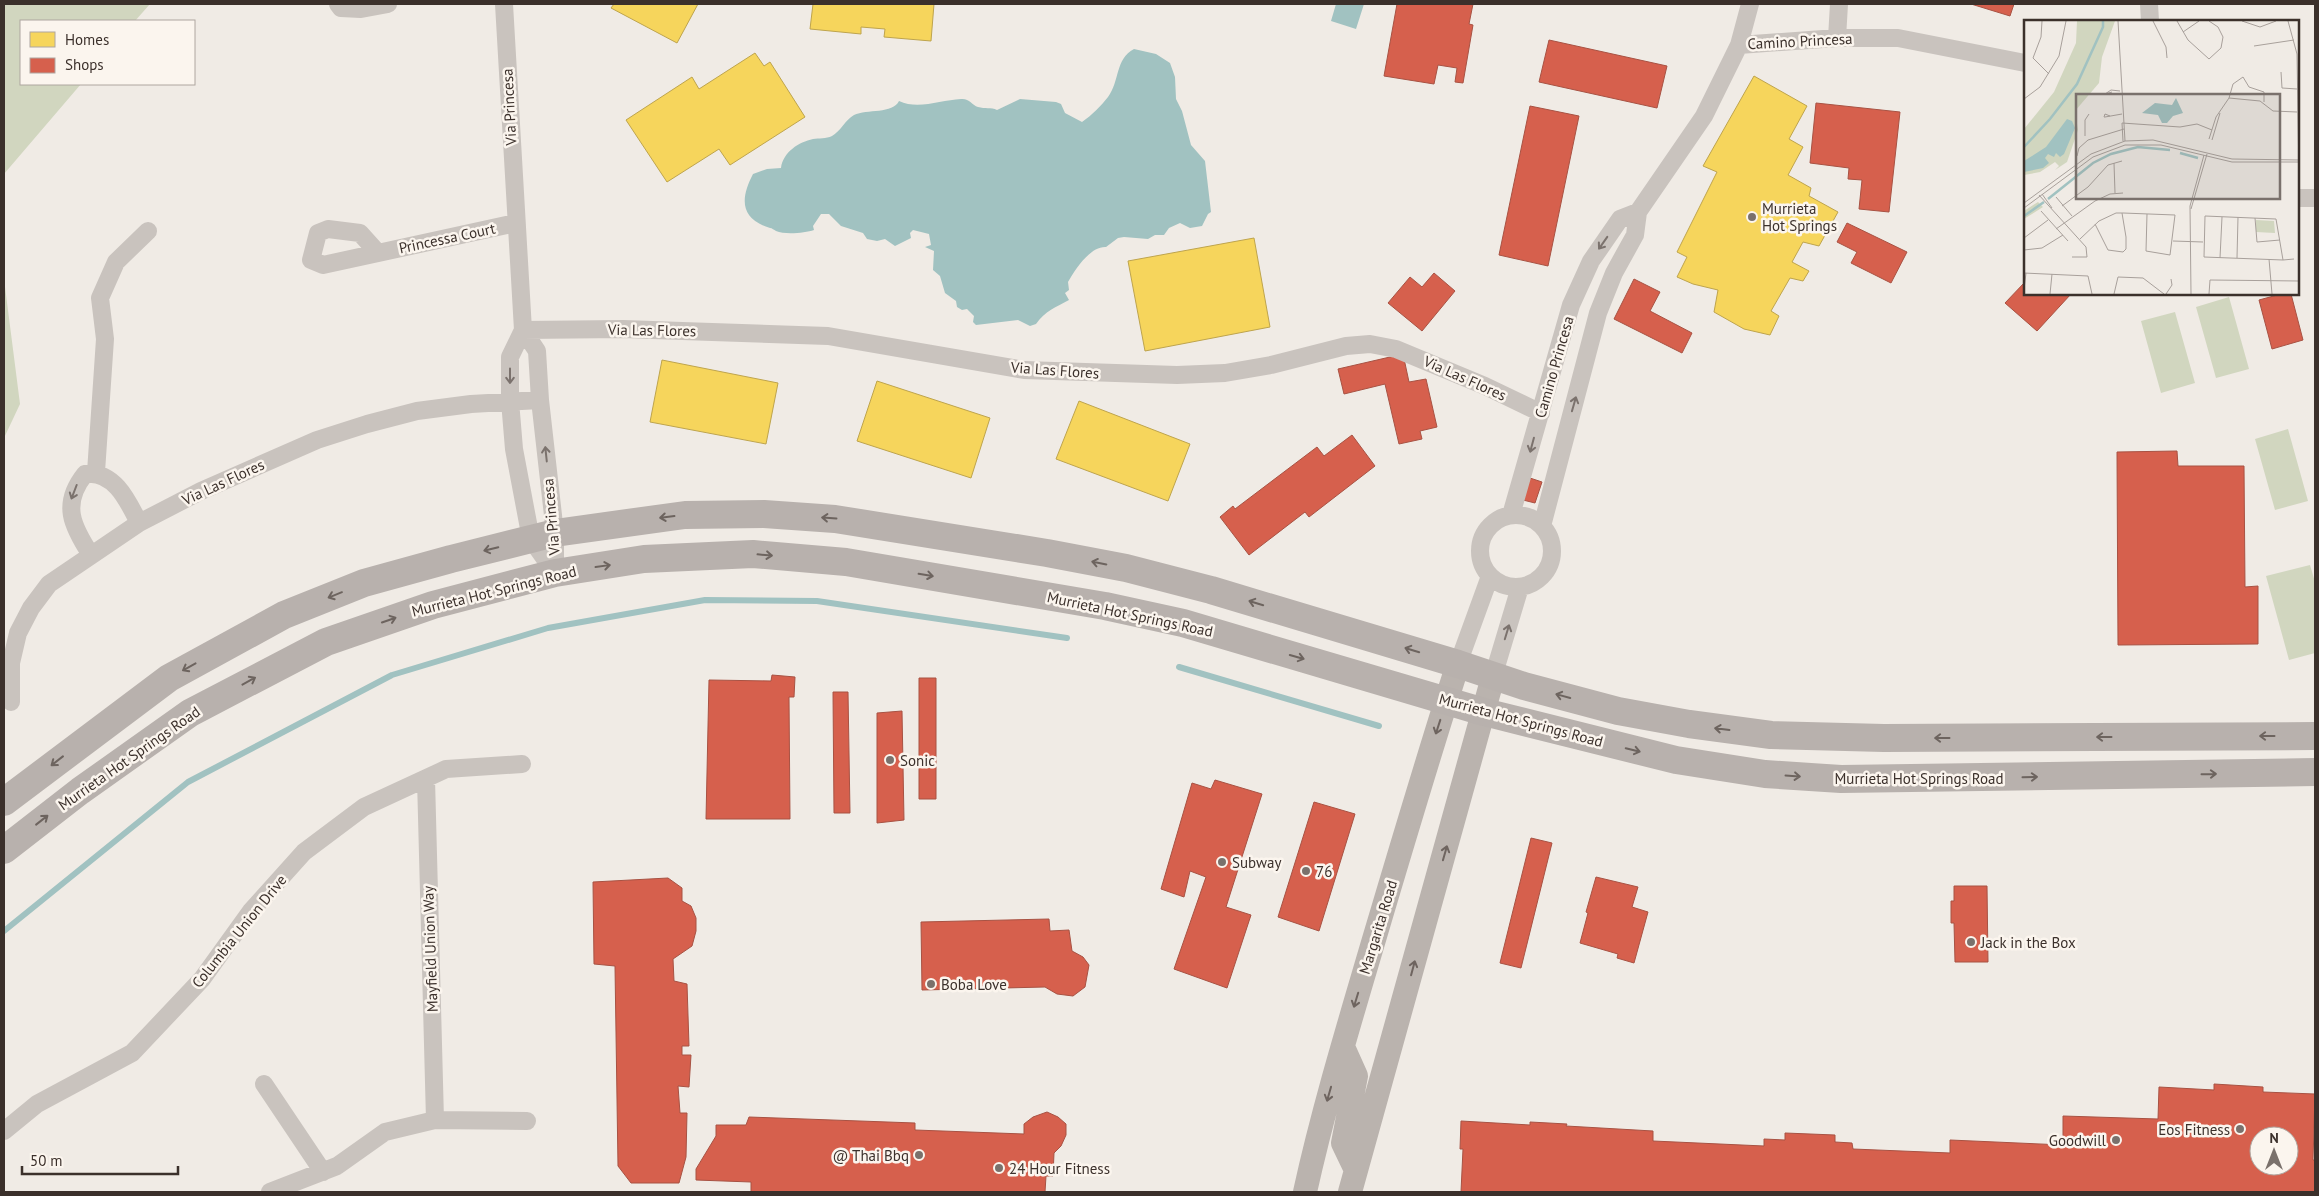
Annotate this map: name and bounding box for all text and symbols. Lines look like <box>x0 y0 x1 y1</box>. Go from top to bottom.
legend <box>20 20 195 85</box>
inset map <box>2024 20 2299 295</box>
street label: Camino Princesa <box>1747 29 1853 53</box>
text: Homes <box>65 30 109 49</box>
text: Shops <box>65 55 104 74</box>
street label: Via Princesa <box>497 68 521 147</box>
place label: Murrieta Hot Springs <box>1762 199 1837 235</box>
marker: Murrieta Hot Springs <box>1746 211 1758 223</box>
street label: Princessa Court <box>397 219 497 257</box>
one-way arrow <box>1598 236 1608 250</box>
street label: Camino Princesa <box>1530 314 1578 420</box>
street label: Via Las Flores <box>607 320 696 340</box>
street label: Via Las Flores <box>1420 351 1509 405</box>
street label: Via Las Flores <box>1009 357 1100 383</box>
one-way arrow <box>505 367 515 383</box>
one-way arrow <box>1570 397 1580 413</box>
one-way arrow <box>1527 436 1536 452</box>
one-way arrow <box>541 447 551 463</box>
street label: Via Las Flores <box>178 455 267 510</box>
street label: Via Princesa <box>538 478 564 557</box>
one-way arrow <box>69 483 78 499</box>
one-way arrow <box>659 512 675 522</box>
one-way arrow <box>821 514 837 523</box>
one-way arrow <box>483 545 499 554</box>
one-way arrow <box>757 551 773 560</box>
one-way arrow <box>1091 558 1107 567</box>
one-way arrow <box>595 560 611 570</box>
street label: Murrieta Hot Springs Road <box>410 561 578 621</box>
one-way arrow <box>918 571 934 581</box>
street label: Murrieta Hot Springs Road <box>1045 587 1215 641</box>
one-way arrow <box>328 591 343 600</box>
one-way arrow <box>1248 598 1264 608</box>
one-way arrow <box>381 615 396 624</box>
one-way arrow <box>1502 624 1512 640</box>
one-way arrow <box>1404 644 1420 654</box>
one-way arrow <box>1289 652 1305 662</box>
one-way arrow <box>182 662 197 672</box>
one-way arrow <box>242 676 257 686</box>
street label: Murrieta Hot Springs Road <box>1437 689 1605 751</box>
one-way arrow <box>1556 691 1572 701</box>
street label: Murrieta Hot Springs Road <box>54 702 204 814</box>
one-way arrow <box>1432 718 1442 734</box>
one-way arrow <box>1715 724 1731 734</box>
one-way arrow <box>2259 731 2275 741</box>
one-way arrow <box>2096 732 2112 742</box>
one-way arrow <box>1934 733 1950 743</box>
one-way arrow <box>1624 746 1640 755</box>
place label: Sonic <box>900 751 935 770</box>
marker: Sonic <box>884 754 896 766</box>
one-way arrow <box>51 755 64 766</box>
street label: Murrieta Hot Springs Road <box>1834 769 2004 788</box>
one-way arrow <box>2200 769 2216 779</box>
one-way arrow <box>1784 772 1800 781</box>
one-way arrow <box>2021 772 2037 782</box>
one-way arrow <box>35 815 48 826</box>
one-way arrow <box>1440 845 1450 861</box>
place label: Subway <box>1232 853 1281 872</box>
marker: Subway <box>1216 856 1228 868</box>
place label: 76 <box>1316 862 1332 881</box>
marker: 76 <box>1300 865 1312 877</box>
street label: Columbia Union Drive <box>188 871 290 991</box>
street label: Margarita Road <box>1355 878 1401 976</box>
street label: Mayfield Union Way <box>418 885 442 1013</box>
place label: Jack in the Box <box>1980 933 2076 952</box>
marker: Jack in the Box <box>1965 936 1977 948</box>
one-way arrow <box>1408 960 1418 976</box>
place label: Boba Love <box>941 975 1007 994</box>
marker: Boba Love <box>925 978 937 990</box>
one-way arrow <box>1351 992 1361 1008</box>
one-way arrow <box>1324 1086 1334 1102</box>
place label: Eos Fitness <box>2158 1120 2230 1139</box>
marker: Eos Fitness <box>2234 1123 2246 1135</box>
north arrow <box>2249 1126 2299 1176</box>
text: N <box>2269 1129 2279 1147</box>
place label: Goodwill <box>2049 1131 2107 1150</box>
marker: Goodwill <box>2110 1134 2122 1146</box>
scale bar <box>22 1144 179 1176</box>
place label: @ Thai Bbq <box>833 1146 909 1165</box>
marker: @ Thai Bbq <box>913 1149 925 1161</box>
text: 50 m <box>30 1151 63 1170</box>
place label: 24 Hour Fitness <box>1009 1159 1110 1178</box>
marker: 24 Hour Fitness <box>993 1162 1005 1174</box>

